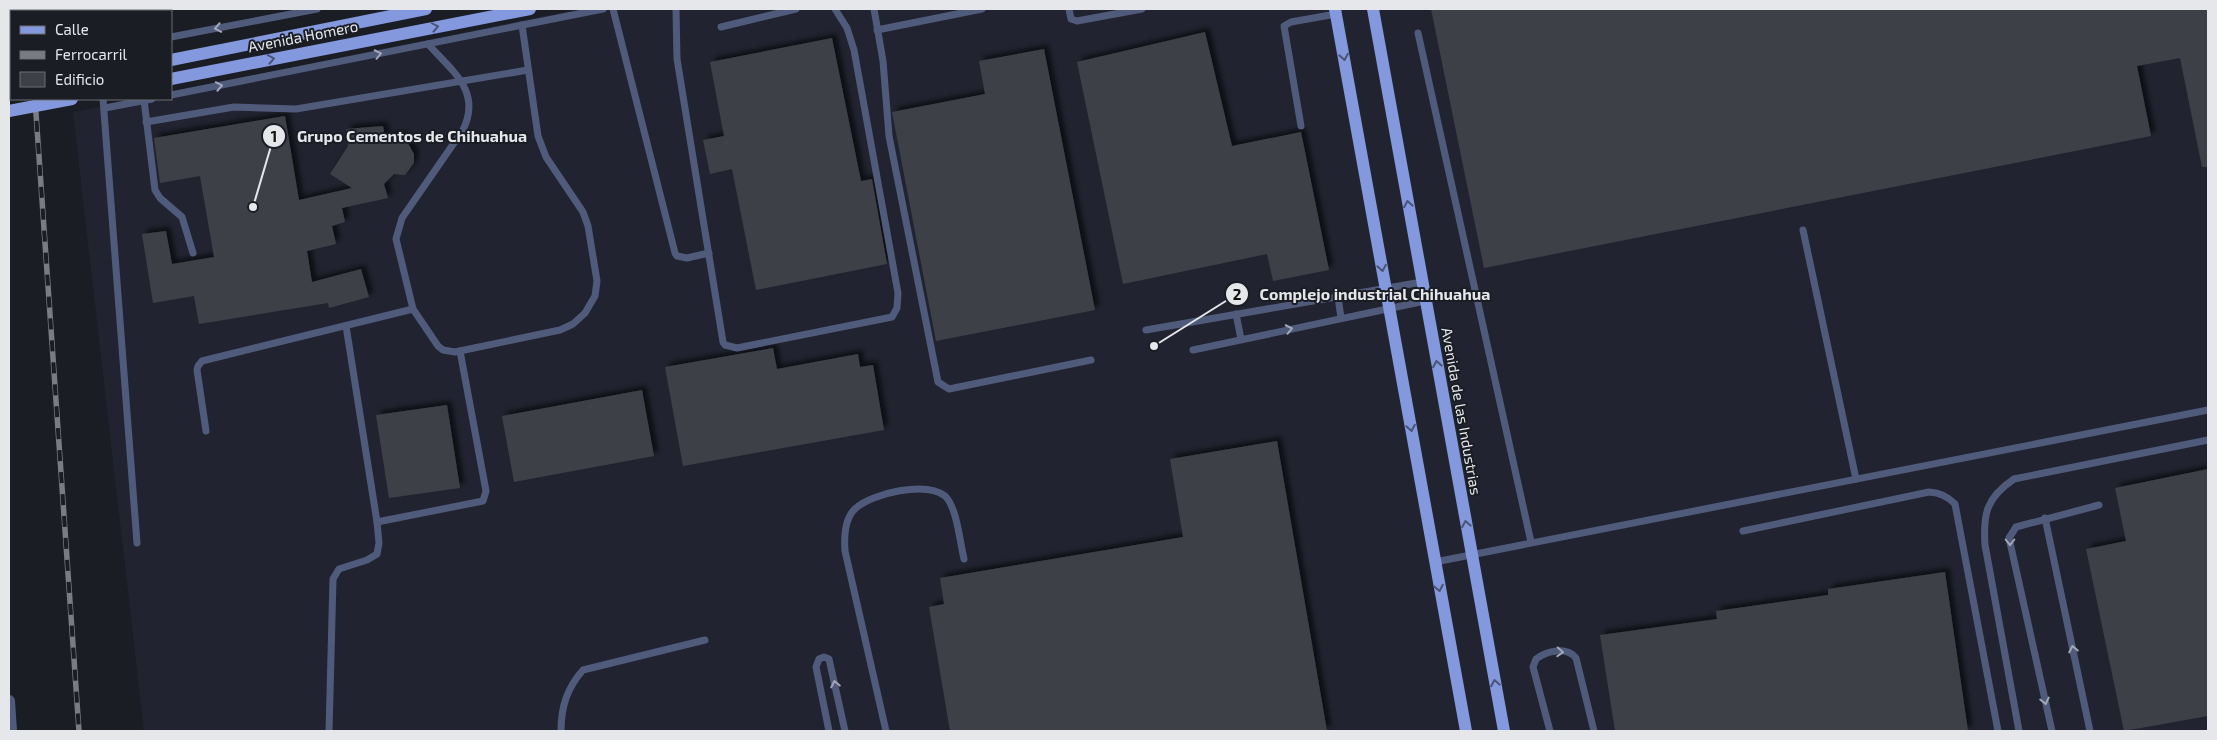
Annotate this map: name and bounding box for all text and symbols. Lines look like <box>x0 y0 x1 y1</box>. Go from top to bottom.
legend <box>10 10 172 100</box>
street label: Avenida Homero <box>246 17 360 55</box>
text: Calle <box>55 20 89 38</box>
one-way arrow <box>214 22 222 33</box>
one-way arrow <box>430 23 439 33</box>
text: Ferrocarril <box>55 45 128 63</box>
one-way arrow <box>374 49 383 59</box>
one-way arrow <box>1338 52 1348 61</box>
one-way arrow <box>266 55 275 65</box>
text: Edificio <box>55 70 104 88</box>
one-way arrow <box>215 81 224 91</box>
callout: Grupo Cementos de Chihuahua <box>261 121 537 152</box>
text: Grupo Cementos de Chihuahua <box>297 126 527 145</box>
text: 1 <box>271 127 277 145</box>
one-way arrow <box>1404 199 1414 208</box>
one-way arrow <box>1376 264 1386 273</box>
callout: Complejo industrial Chihuahua <box>1224 279 1501 310</box>
text: Complejo industrial Chihuahua <box>1260 284 1490 303</box>
text: 2 <box>1233 285 1242 303</box>
one-way arrow <box>1284 324 1293 335</box>
street label: Avenida de las Industrias <box>1438 326 1486 496</box>
one-way arrow <box>1432 359 1442 368</box>
one-way arrow <box>1405 424 1415 433</box>
one-way arrow <box>1461 519 1471 528</box>
one-way arrow <box>2005 539 2015 547</box>
one-way arrow <box>1434 584 1444 593</box>
one-way arrow <box>2068 645 2079 654</box>
one-way arrow <box>1557 647 1565 658</box>
one-way arrow <box>830 679 841 688</box>
one-way arrow <box>1491 679 1501 688</box>
one-way arrow <box>2039 696 2050 705</box>

